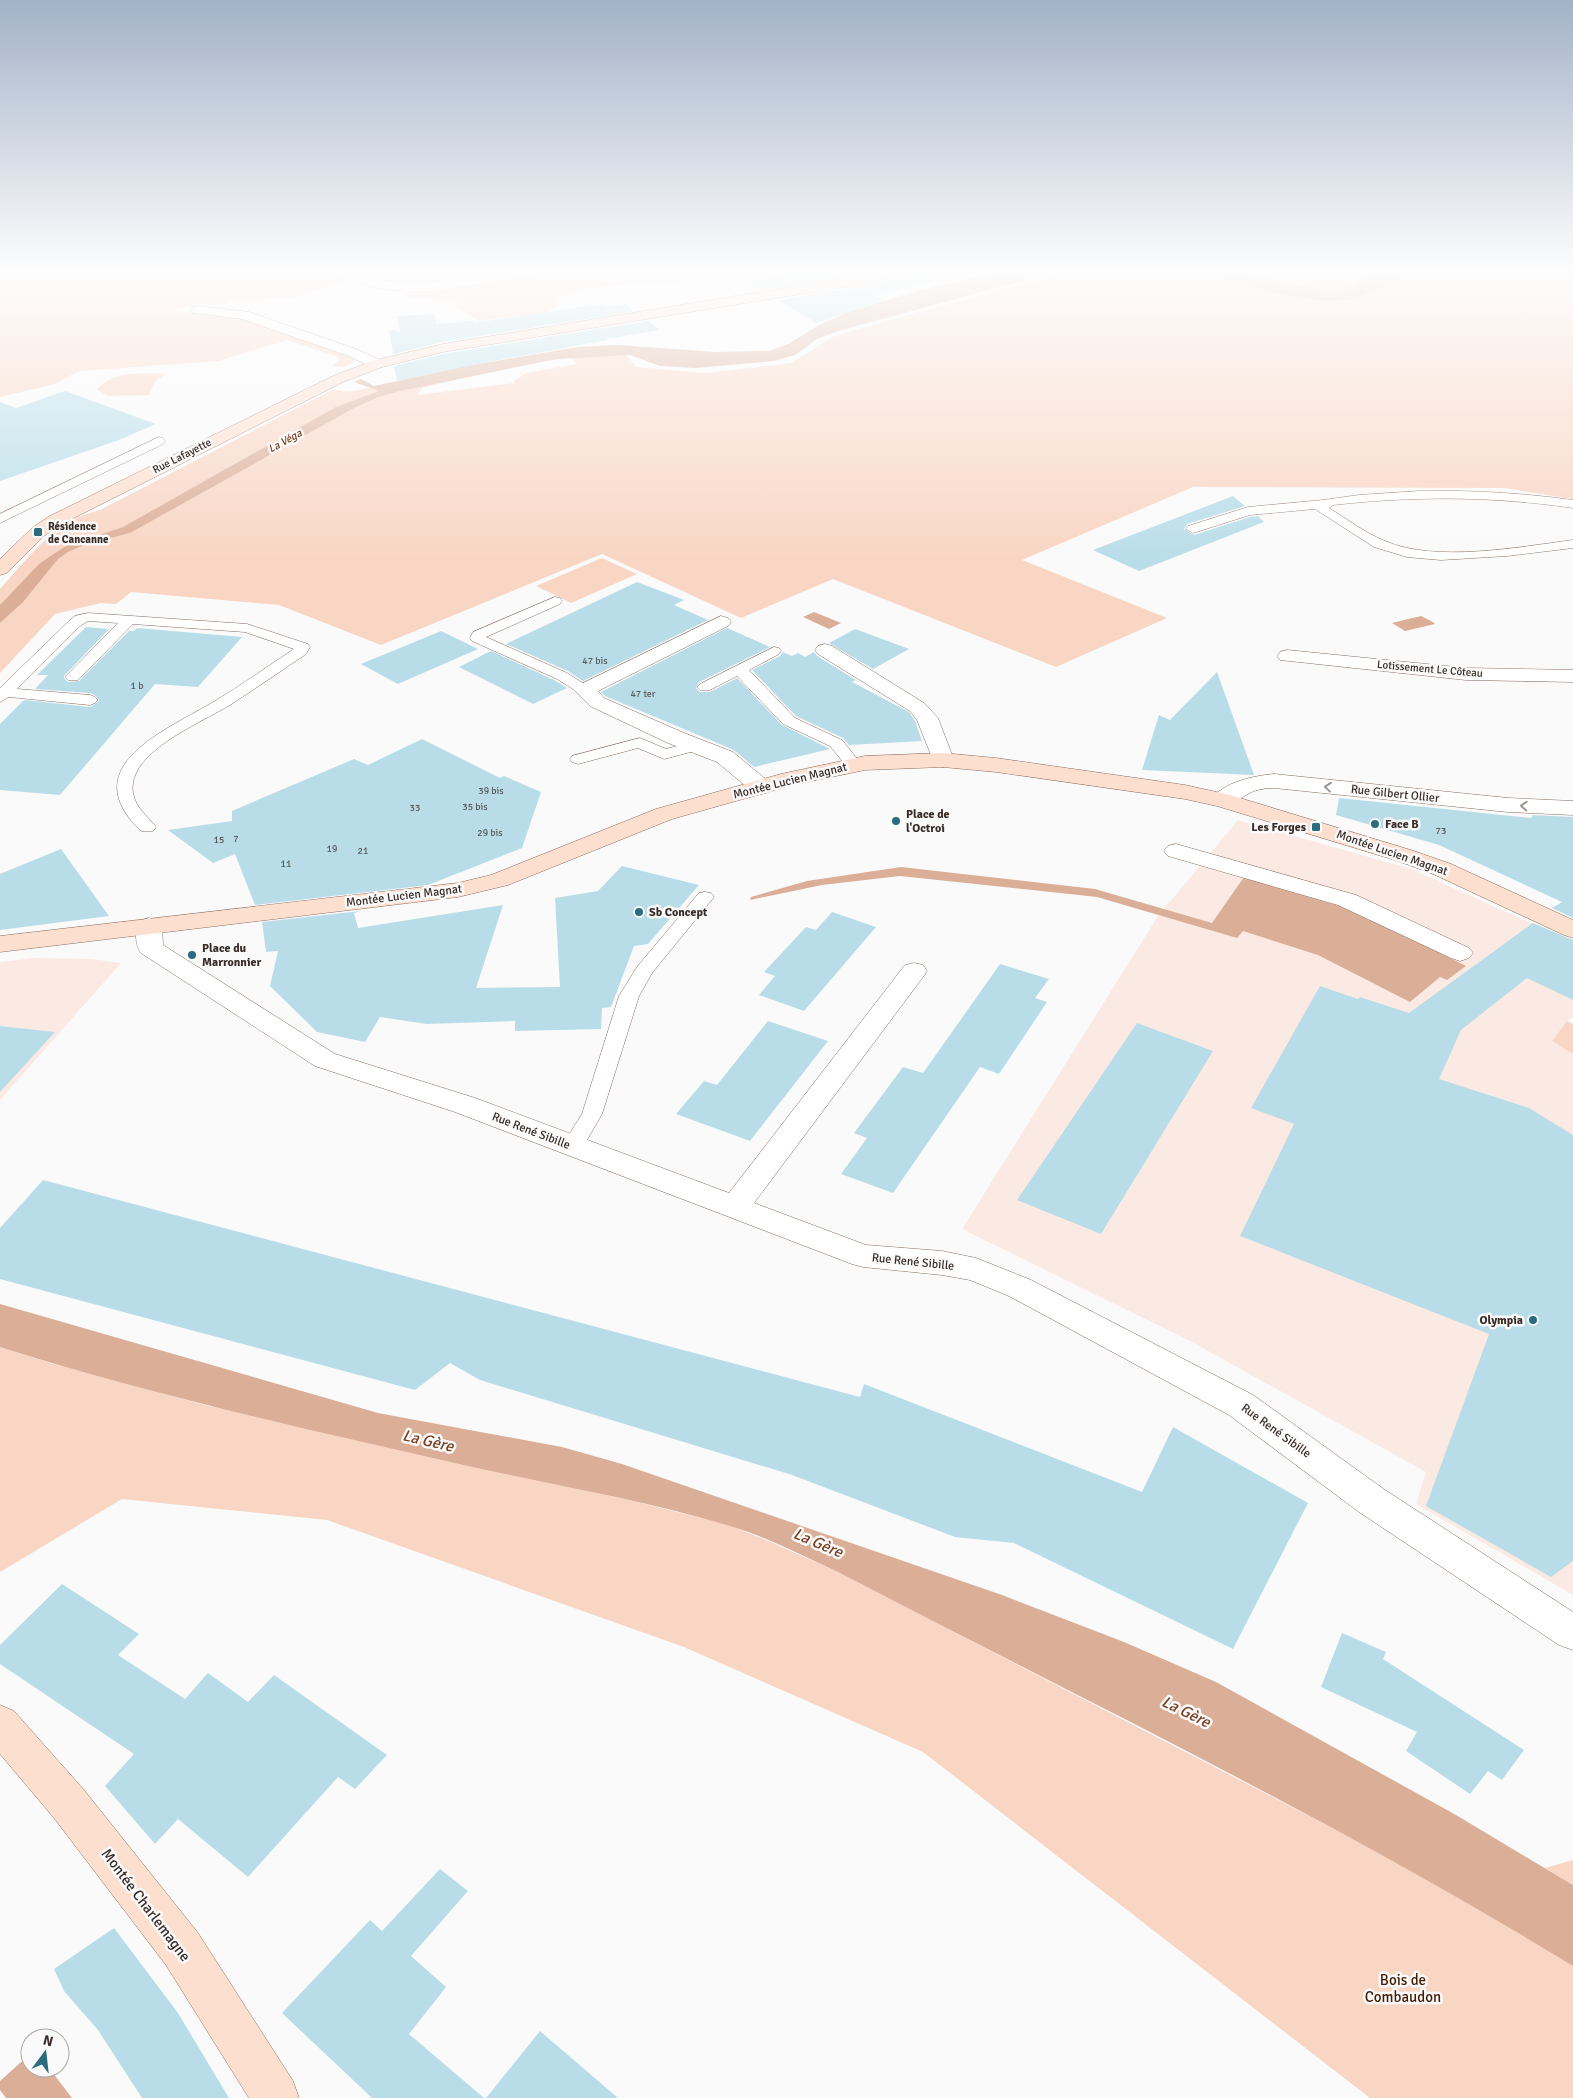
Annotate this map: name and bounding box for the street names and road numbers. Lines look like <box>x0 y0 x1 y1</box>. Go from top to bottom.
street label: Rue Lafayette <box>150 436 214 476</box>
street label: Lotissement Le Côteau <box>1377 658 1483 680</box>
street label: Montée Lucien Magnat <box>732 760 848 802</box>
street label: Rue Gilbert Ollier <box>1350 782 1441 806</box>
street label: Montée Lucien Magnat <box>1334 827 1450 879</box>
street label: Montée Lucien Magnat <box>345 881 463 911</box>
street label: Rue René Sibille <box>490 1109 572 1153</box>
street label: Rue René Sibille <box>871 1250 955 1274</box>
street label: Rue René Sibille <box>1238 1401 1314 1461</box>
street label: Montée Charlemagne <box>98 1845 194 1965</box>

